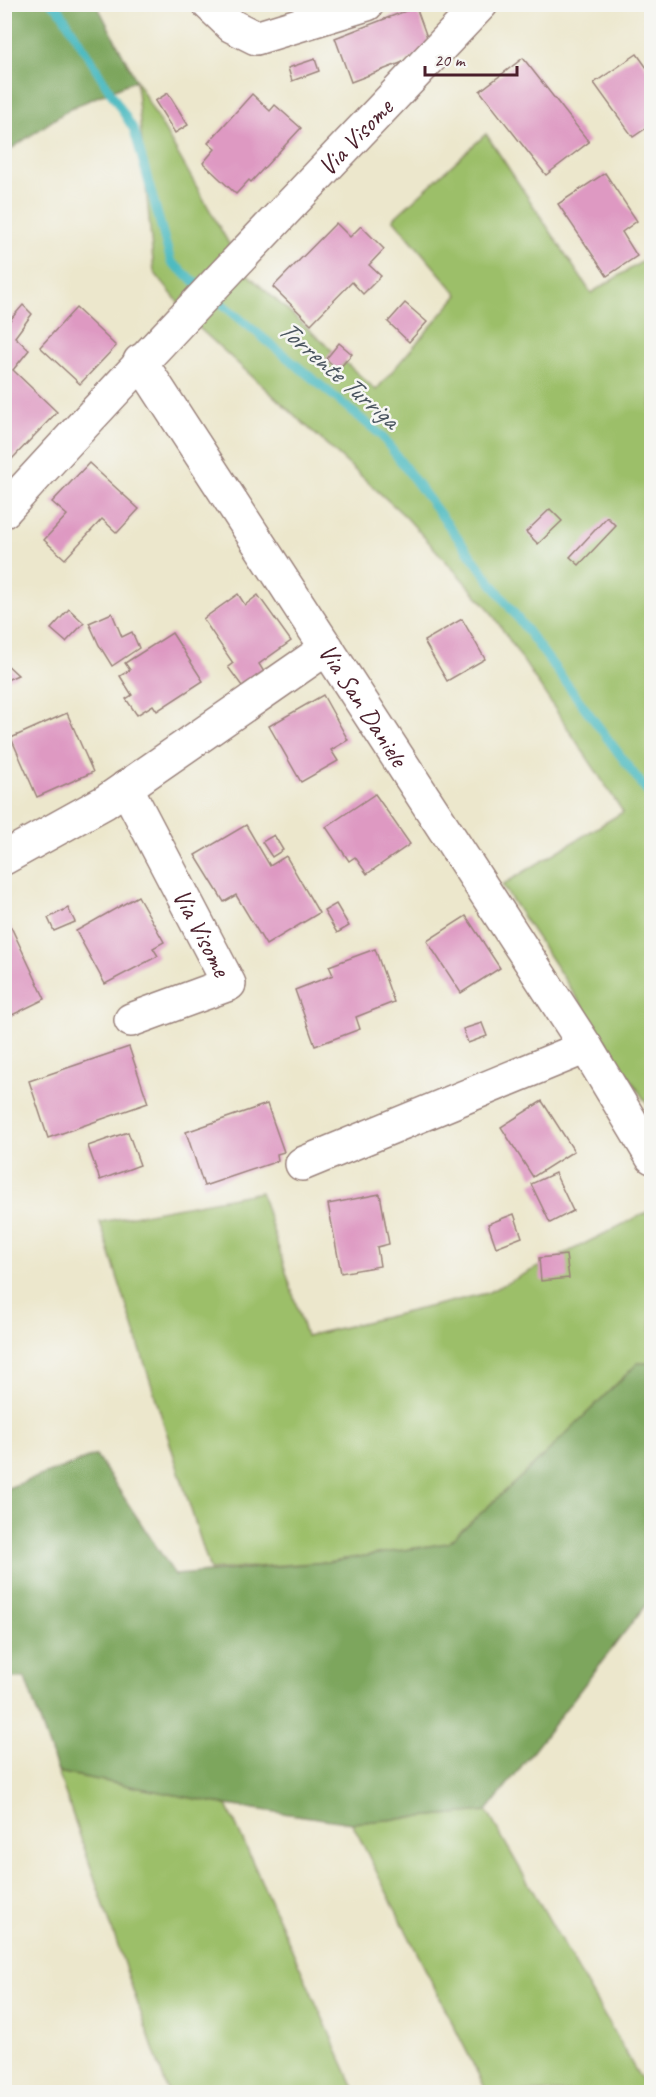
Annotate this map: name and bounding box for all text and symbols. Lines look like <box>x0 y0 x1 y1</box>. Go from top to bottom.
scale bar <box>425 39 516 77</box>
text: 20 m <box>434 49 467 71</box>
street label: Via Visome <box>311 90 401 183</box>
water label: Torrente Turriga <box>272 312 409 438</box>
street label: Via San Daniele <box>312 637 417 775</box>
street label: Via Visome <box>165 883 239 983</box>

